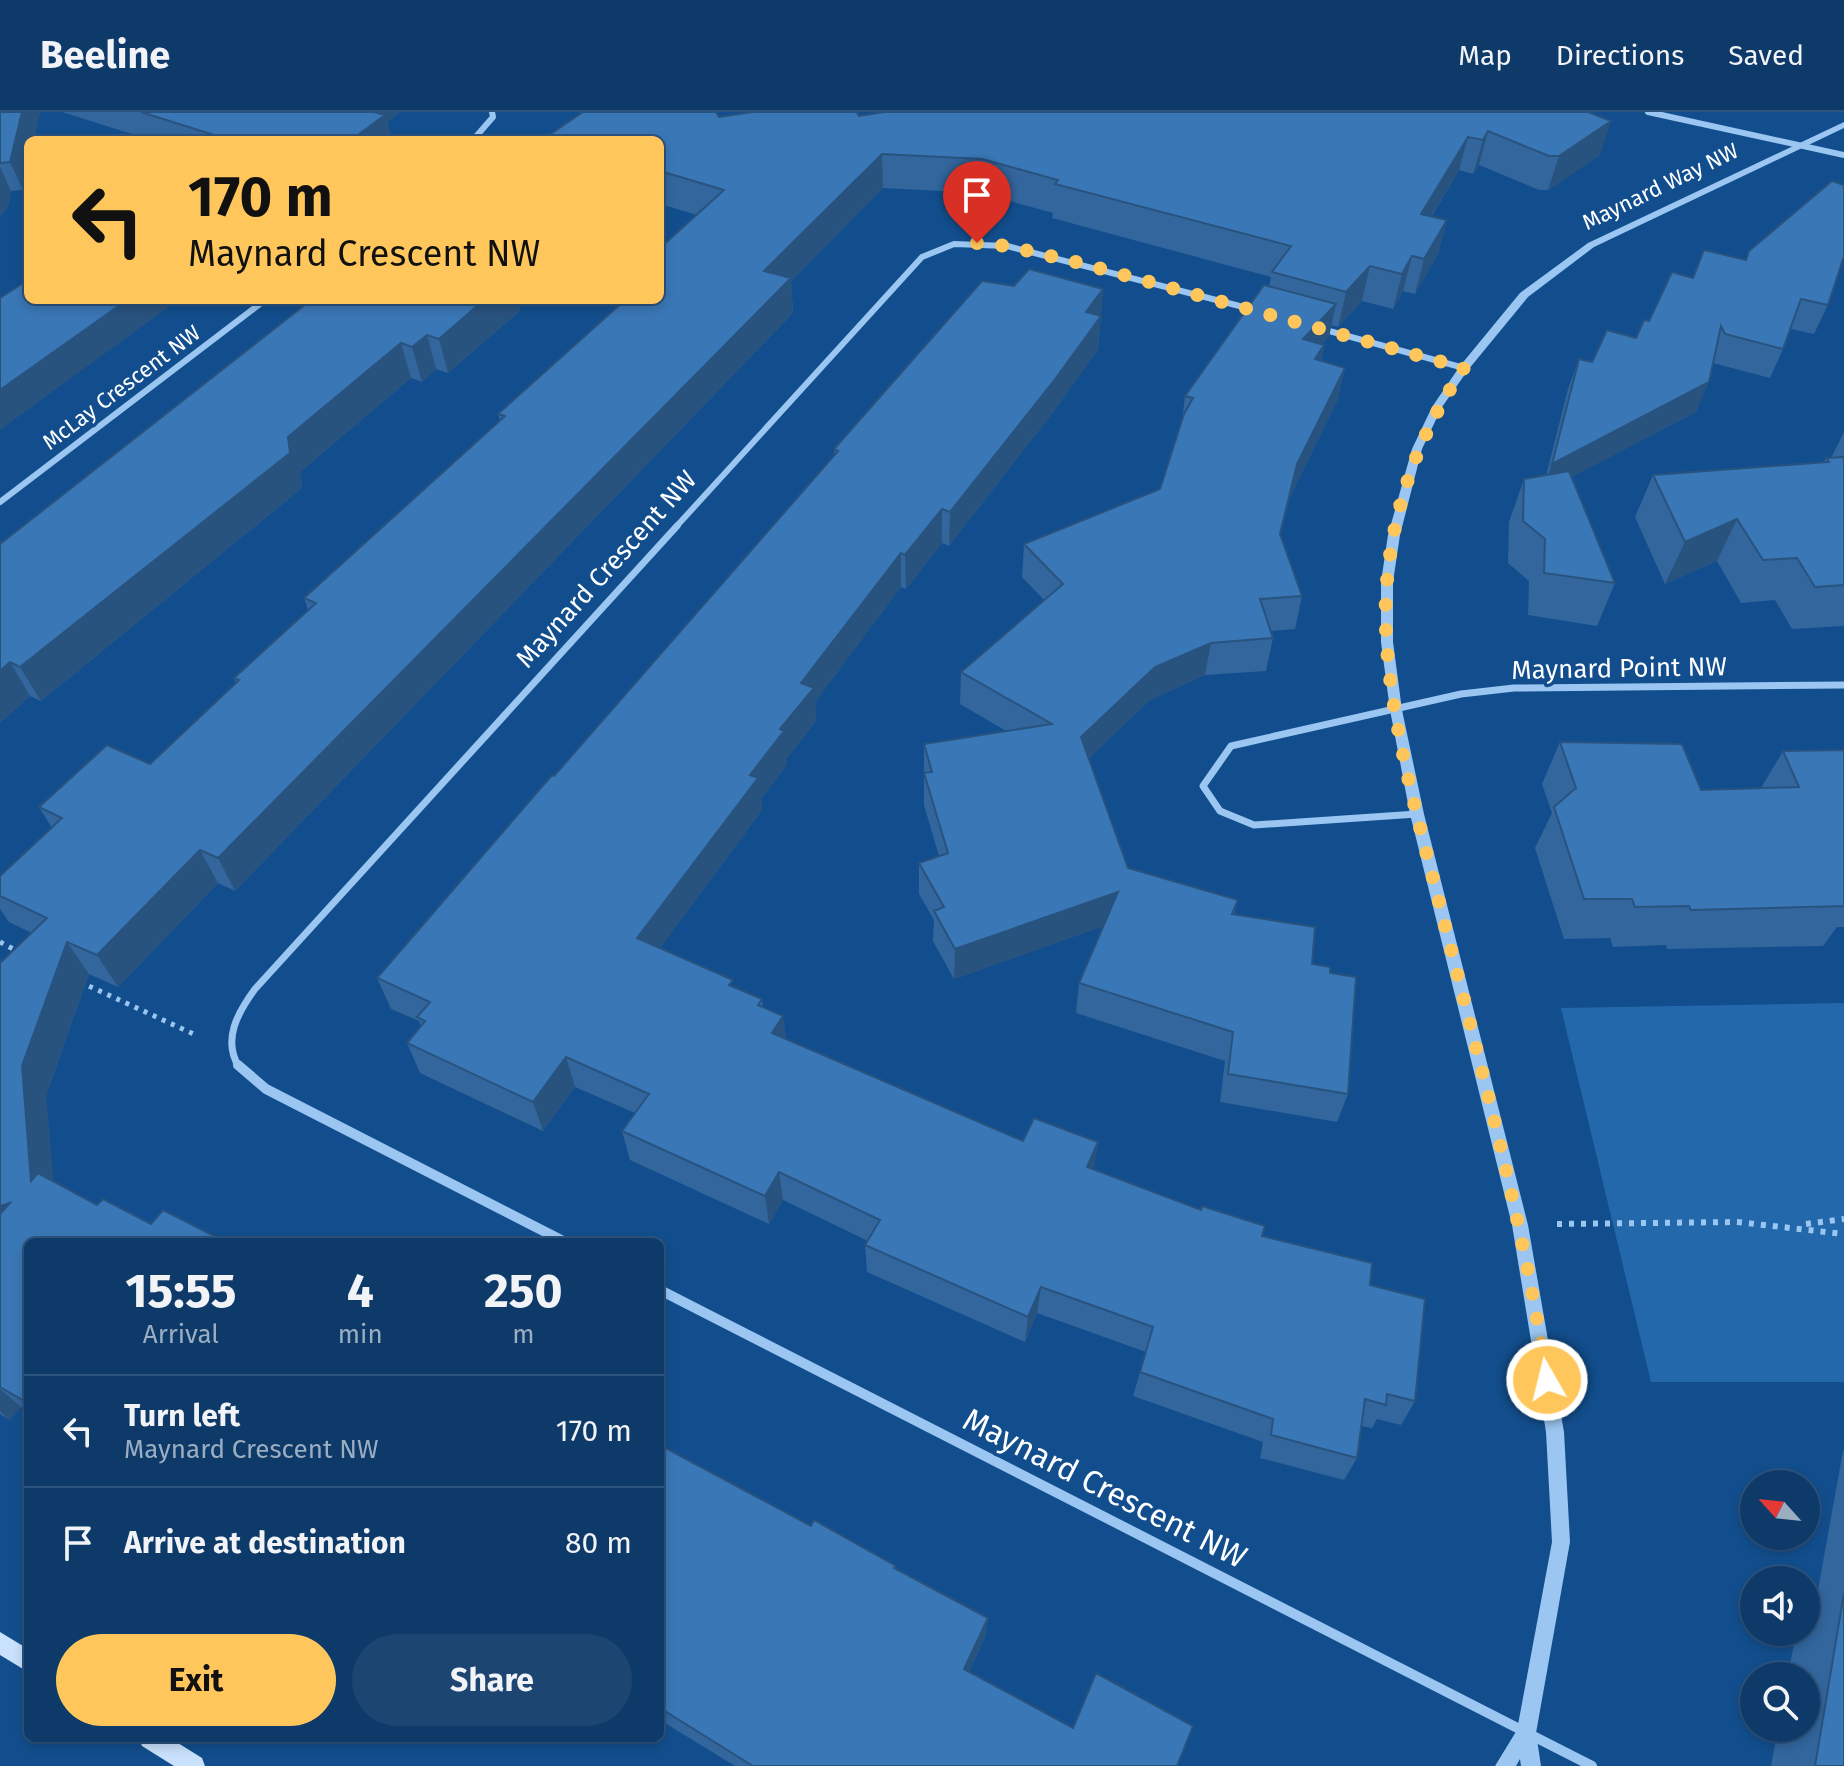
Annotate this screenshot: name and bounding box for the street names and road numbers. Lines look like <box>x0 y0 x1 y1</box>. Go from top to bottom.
street label: Maynard Way NW <box>1578 137 1743 236</box>
street label: McLay Crescent NW <box>37 319 206 456</box>
street label: Maynard Crescent NW <box>510 464 703 674</box>
street label: Maynard Point NW <box>1511 651 1727 686</box>
street label: Maynard Crescent NW <box>957 1400 1253 1576</box>

